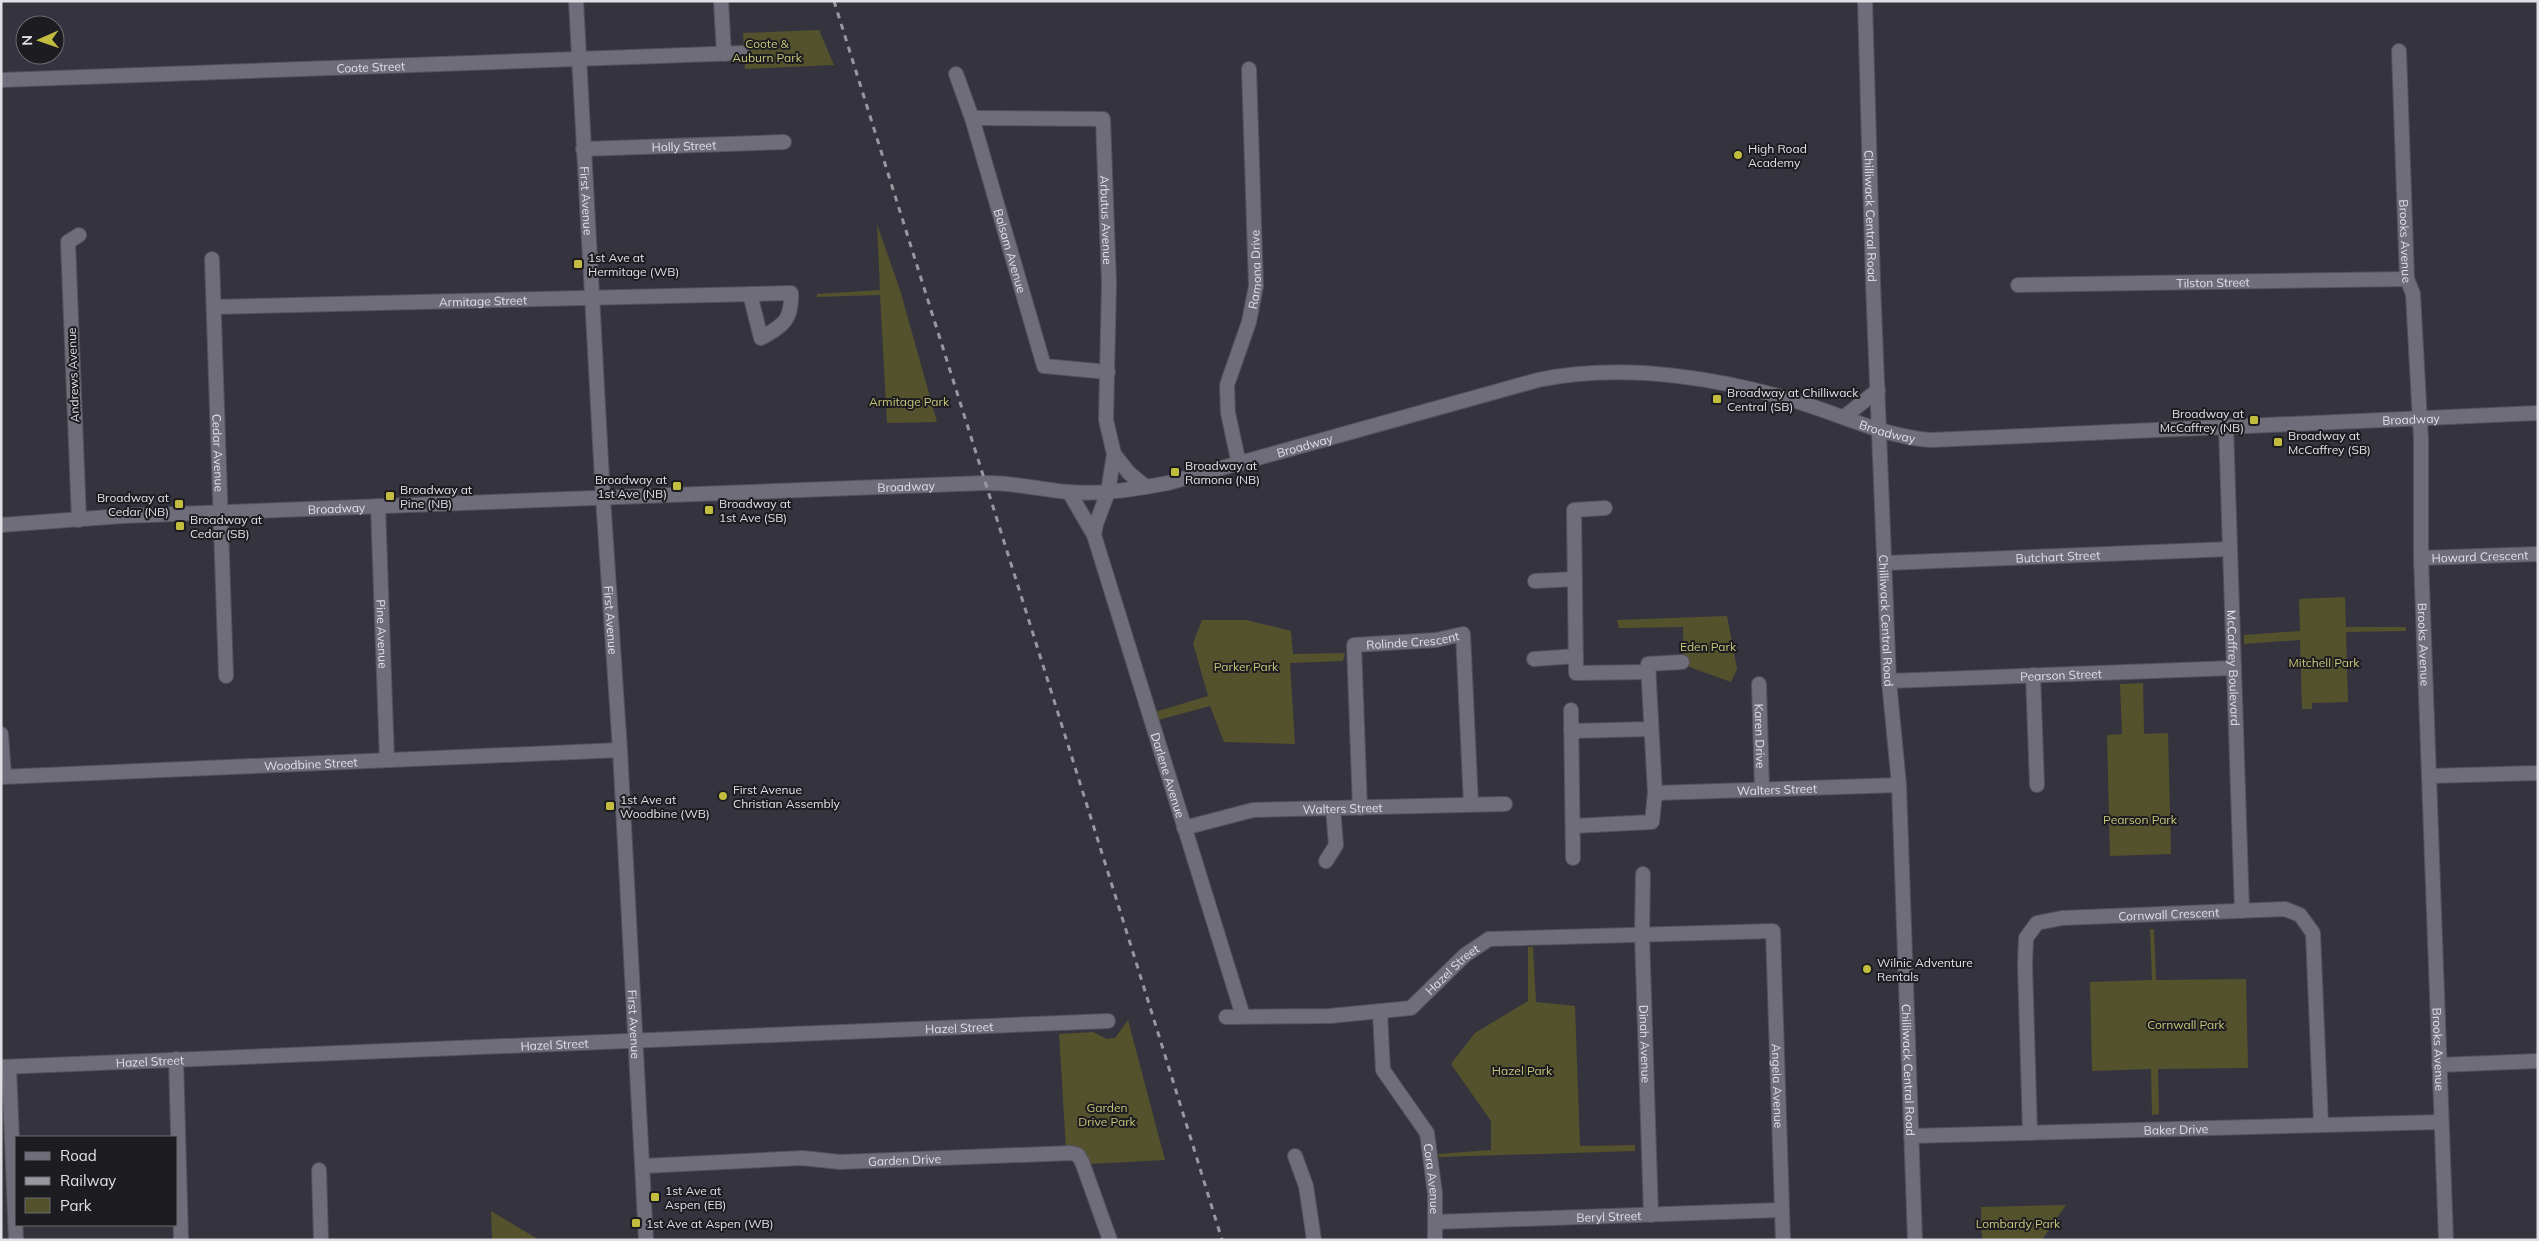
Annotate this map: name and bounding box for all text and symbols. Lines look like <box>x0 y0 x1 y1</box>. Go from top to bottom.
north arrow <box>15 15 65 65</box>
text: N <box>18 35 36 46</box>
park label: Coote & Auburn Park <box>732 36 803 65</box>
street label: Coote Street <box>336 58 405 75</box>
street label: Holly Street <box>651 137 716 154</box>
place label: High Road Academy <box>1748 141 1807 170</box>
marker: High Road Academy <box>1732 149 1744 161</box>
street label: Chilliwack Central Road <box>1862 150 1880 282</box>
street label: First Avenue <box>577 166 596 236</box>
street label: Arbutus Avenue <box>1098 175 1116 265</box>
street label: Brooks Avenue <box>2397 199 2415 285</box>
street label: Balsam Avenue <box>991 207 1030 295</box>
street label: Ramona Drive <box>1244 230 1264 310</box>
place label: 1st Ave at Hermitage (WB) <box>588 250 679 279</box>
marker: 1st Ave at Hermitage (WB) <box>572 258 584 270</box>
street label: Tilston Street <box>2176 274 2250 290</box>
street label: Armitage Street <box>439 292 527 309</box>
street label: Andrews Avenue <box>64 327 82 423</box>
place label: Broadway at Chilliwack Central (SB) <box>1727 385 1859 414</box>
marker: Broadway at Chilliwack Central (SB) <box>1711 393 1723 405</box>
park label: Armitage Park <box>869 394 950 409</box>
place label: Broadway at McCaffrey (NB) <box>2160 406 2244 435</box>
street label: Broadway <box>2382 410 2441 427</box>
street label: Cedar Avenue <box>210 414 227 492</box>
marker: Broadway at McCaffrey (NB) <box>2248 414 2260 426</box>
street label: Broadway <box>1857 416 1917 446</box>
place label: Broadway at McCaffrey (SB) <box>2288 428 2371 457</box>
street label: Broadway <box>1275 430 1335 460</box>
marker: Broadway at McCaffrey (SB) <box>2272 436 2284 448</box>
place label: Broadway at Ramona (NB) <box>1185 458 1260 487</box>
marker: Broadway at Ramona (NB) <box>1169 466 1181 478</box>
place label: Broadway at 1st Ave (NB) <box>595 472 667 501</box>
street label: Broadway <box>877 477 936 495</box>
marker: Broadway at 1st Ave (NB) <box>671 480 683 492</box>
place label: Broadway at Pine (NB) <box>400 482 472 511</box>
place label: Broadway at Cedar (NB) <box>97 490 169 519</box>
marker: Broadway at Pine (NB) <box>384 490 396 502</box>
place label: Broadway at 1st Ave (SB) <box>719 496 791 525</box>
marker: Broadway at Cedar (NB) <box>173 498 185 510</box>
street label: Broadway <box>307 499 366 516</box>
marker: Broadway at 1st Ave (SB) <box>703 504 715 516</box>
place label: Broadway at Cedar (SB) <box>190 512 262 541</box>
marker: Broadway at Cedar (SB) <box>174 520 186 532</box>
street label: Butchart Street <box>2015 547 2100 565</box>
street label: Howard Crescent <box>2431 547 2529 565</box>
street label: Chilliwack Central Road <box>1876 554 1897 687</box>
street label: First Avenue <box>601 585 621 655</box>
street label: Pine Avenue <box>374 599 391 669</box>
street label: Brooks Avenue <box>2415 603 2433 686</box>
street label: McCaffrey Boulevard <box>2225 610 2243 726</box>
street label: Rolinde Crescent <box>1366 628 1460 652</box>
park label: Eden Park <box>1680 639 1737 654</box>
park label: Mitchell Park <box>2289 655 2360 670</box>
park label: Parker Park <box>1214 659 1279 674</box>
street label: Pearson Street <box>2020 665 2102 684</box>
street label: Karen Drive <box>1752 703 1769 769</box>
street label: Darlene Avenue <box>1148 731 1189 819</box>
street label: Woodbine Street <box>264 754 358 773</box>
street label: Walters Street <box>1737 780 1817 798</box>
place label: First Avenue Christian Assembly <box>733 782 841 811</box>
marker: First Avenue Christian Assembly <box>717 790 729 802</box>
place label: 1st Ave at Woodbine (WB) <box>620 792 710 821</box>
street label: Walters Street <box>1302 799 1383 816</box>
marker: 1st Ave at Woodbine (WB) <box>604 800 616 812</box>
park label: Pearson Park <box>2103 812 2178 827</box>
street label: Cornwall Crescent <box>2118 904 2219 923</box>
street label: Hazel Street <box>1422 940 1482 998</box>
place label: Wilnic Adventure Rentals <box>1877 955 1973 984</box>
marker: Wilnic Adventure Rentals <box>1861 963 1873 975</box>
street label: First Avenue <box>625 989 644 1059</box>
street label: Chilliwack Central Road <box>1899 1004 1919 1136</box>
street label: Dinah Avenue <box>1637 1005 1654 1083</box>
street label: Brooks Avenue <box>2430 1007 2448 1091</box>
park label: Cornwall Park <box>2147 1017 2226 1032</box>
street label: Hazel Street <box>925 1018 994 1036</box>
street label: Hazel Street <box>520 1035 589 1053</box>
street label: Angela Avenue <box>1769 1043 1787 1128</box>
street label: Hazel Street <box>115 1052 184 1070</box>
park label: Hazel Park <box>1492 1063 1553 1078</box>
park label: Garden Drive Park <box>1078 1100 1137 1129</box>
street label: Baker Drive <box>2143 1121 2208 1137</box>
legend <box>15 1136 178 1226</box>
street label: Cora Avenue <box>1421 1142 1443 1214</box>
text: Road <box>60 1146 97 1165</box>
street label: Garden Drive <box>868 1151 941 1168</box>
text: Railway <box>60 1171 116 1190</box>
place label: 1st Ave at Aspen (EB) <box>665 1183 726 1212</box>
marker: 1st Ave at Aspen (EB) <box>649 1191 661 1203</box>
text: Park <box>60 1196 92 1215</box>
street label: Beryl Street <box>1576 1207 1642 1225</box>
place label: 1st Ave at Aspen (WB) <box>646 1216 774 1231</box>
park label: Lombardy Park <box>1976 1216 2061 1231</box>
marker: 1st Ave at Aspen (WB) <box>630 1217 642 1229</box>

